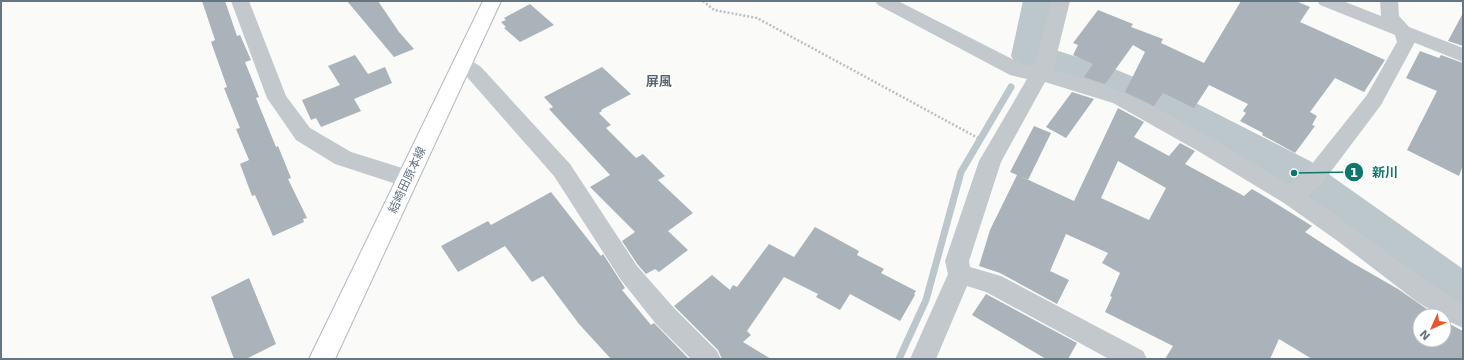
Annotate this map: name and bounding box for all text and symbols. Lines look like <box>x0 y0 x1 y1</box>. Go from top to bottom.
district label: 屏風 <box>646 74 672 89</box>
street label: 結崎田原本線 <box>385 144 429 216</box>
callout: 新川 <box>1344 160 1406 185</box>
text: 新川 <box>1372 165 1398 180</box>
text: 1 <box>1350 166 1358 180</box>
north arrow <box>1412 308 1452 348</box>
text: N <box>1417 327 1433 343</box>

